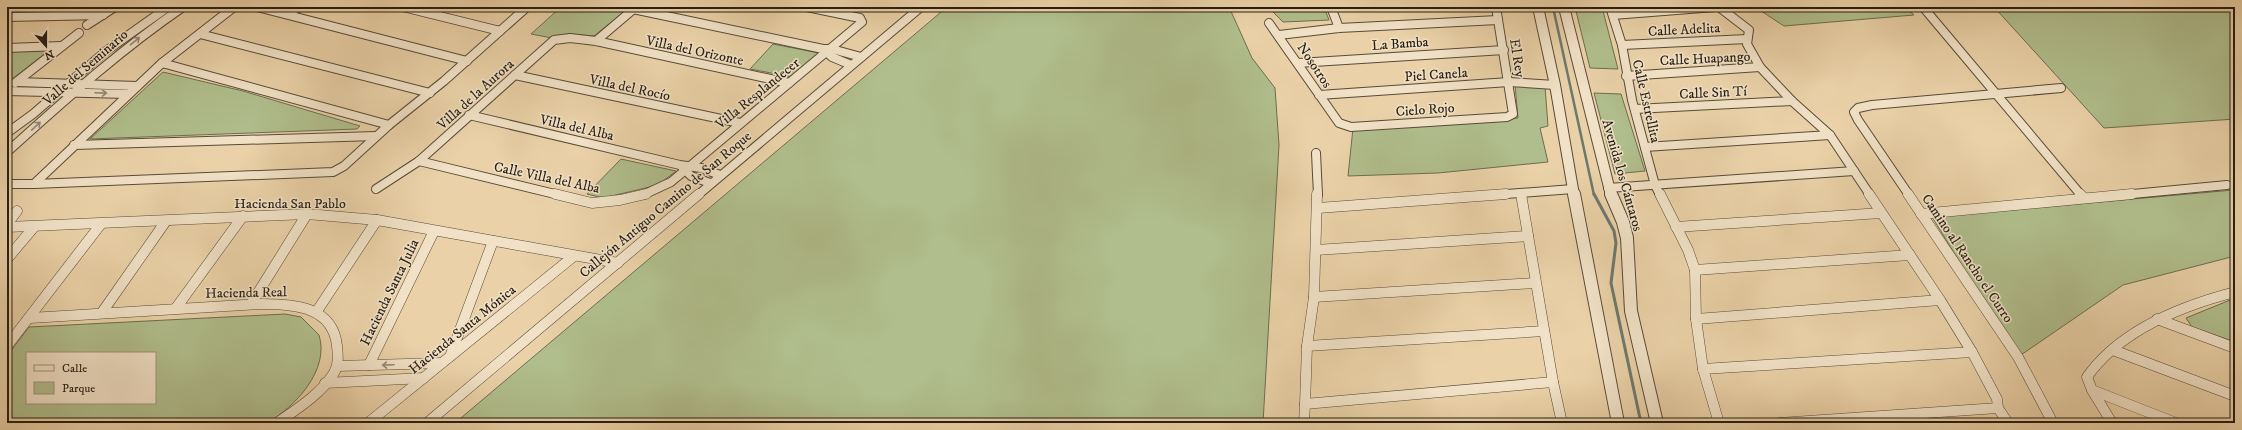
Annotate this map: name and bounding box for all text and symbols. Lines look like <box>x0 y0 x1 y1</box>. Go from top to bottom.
street label: Calle Adelita <box>1647 19 1721 41</box>
north arrow <box>26 26 66 66</box>
street label: Valle del Seminario <box>39 26 132 110</box>
street label: Villa del Orizonte <box>644 32 745 70</box>
street label: La Bamba <box>1371 33 1429 55</box>
one-way arrow <box>129 37 140 45</box>
street label: El Rey <box>1505 38 1529 79</box>
street label: Nosotros <box>1293 40 1336 92</box>
text: N <box>43 46 56 63</box>
street label: Calle Huapango <box>1659 48 1751 70</box>
street label: Villa Resplandecer <box>711 54 804 134</box>
street label: Villa de la Aurora <box>433 55 518 135</box>
street label: Calle Estrellita <box>1628 58 1664 145</box>
street label: Piel Canela <box>1404 64 1468 86</box>
street label: Villa del Rocío <box>587 70 672 105</box>
street label: Calle Sin Tí <box>1679 82 1749 104</box>
one-way arrow <box>94 89 107 97</box>
street label: Cielo Rojo <box>1395 99 1455 121</box>
street label: Villa del Alba <box>537 111 616 145</box>
street label: Avenida los Cántaros <box>1597 117 1647 234</box>
one-way arrow <box>31 122 41 131</box>
street label: Callejón Antiguo Camino de San Roque <box>576 127 755 282</box>
street label: Calle Villa del Alba <box>492 158 601 198</box>
street label: Camino al Rancho el Curro <box>1917 191 2017 327</box>
street label: Hacienda San Pablo <box>234 195 346 213</box>
street label: Hacienda Santa Julia <box>356 236 423 349</box>
street label: Hacienda Santa Mónica <box>405 281 520 379</box>
street label: Hacienda Real <box>205 283 288 303</box>
legend <box>26 352 156 404</box>
text: Calle <box>62 361 87 376</box>
one-way arrow <box>382 361 395 369</box>
text: Parque <box>62 381 95 396</box>

